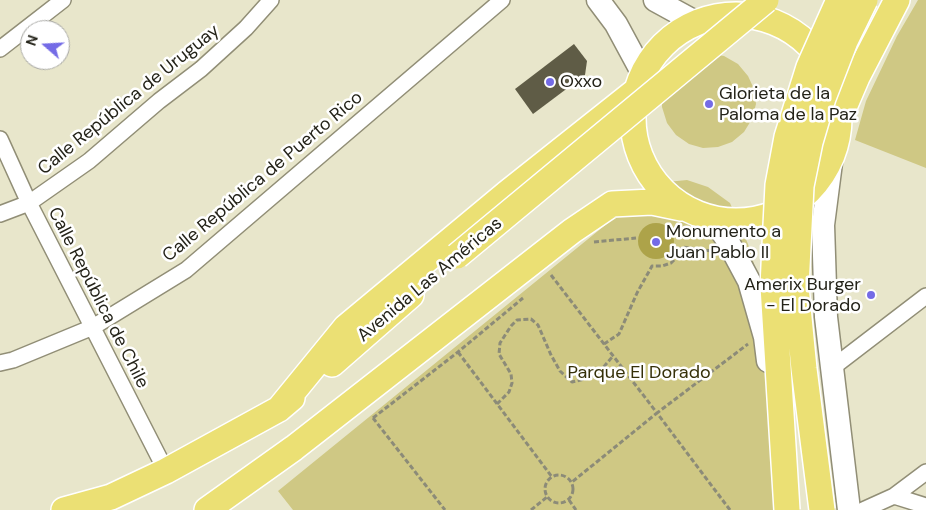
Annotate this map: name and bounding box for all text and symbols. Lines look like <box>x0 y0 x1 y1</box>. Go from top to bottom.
north arrow <box>20 20 70 70</box>
street label: Calle República de Uruguay <box>34 20 224 180</box>
text: N <box>22 33 42 48</box>
place label: Oxxo <box>560 71 602 93</box>
marker: Oxxo <box>544 76 556 88</box>
place label: Glorieta de la Paloma de la Paz <box>719 83 857 126</box>
street label: Calle República de Puerto Rico <box>159 87 367 267</box>
marker: Glorieta de la Paloma de la Paz <box>703 98 715 110</box>
street label: Calle República de Chile <box>43 204 153 392</box>
street label: Avenida Las Américas <box>353 213 507 347</box>
place label: Monumento a Juan Pablo II <box>666 221 781 264</box>
marker: Monumento a Juan Pablo II <box>650 236 662 248</box>
place label: Amerix Burger - El Dorado <box>744 274 861 316</box>
marker: Amerix Burger - El Dorado <box>865 289 877 301</box>
park label: Parque El Dorado <box>567 362 711 384</box>

